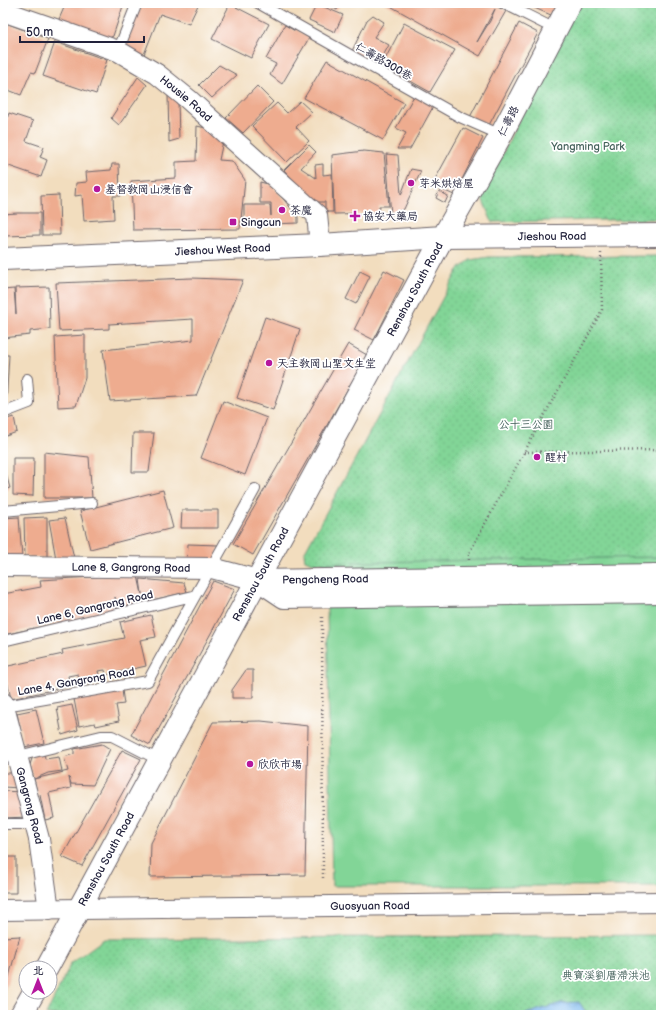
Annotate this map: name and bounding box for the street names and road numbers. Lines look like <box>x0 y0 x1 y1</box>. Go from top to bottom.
street label: 仁壽路300巷 <box>353 40 415 83</box>
street label: Housie Road <box>157 73 215 125</box>
street label: 仁壽路 <box>495 104 522 139</box>
street label: Jieshou Road <box>518 230 586 243</box>
street label: Renshou South Road <box>384 240 446 339</box>
street label: Jieshou West Road <box>175 241 271 258</box>
street label: Renshou South Road <box>230 525 292 624</box>
street label: Lane 8, Gangrong Road <box>72 561 190 575</box>
street label: Pengcheng Road <box>282 572 369 587</box>
street label: Lane 6, Gangrong Road <box>36 588 154 627</box>
street label: Lane 4, Gangrong Road <box>16 665 136 698</box>
street label: Gangrong Road <box>13 766 46 845</box>
street label: Renshou South Road <box>76 810 137 909</box>
street label: Guosyuan Road <box>330 899 410 913</box>

